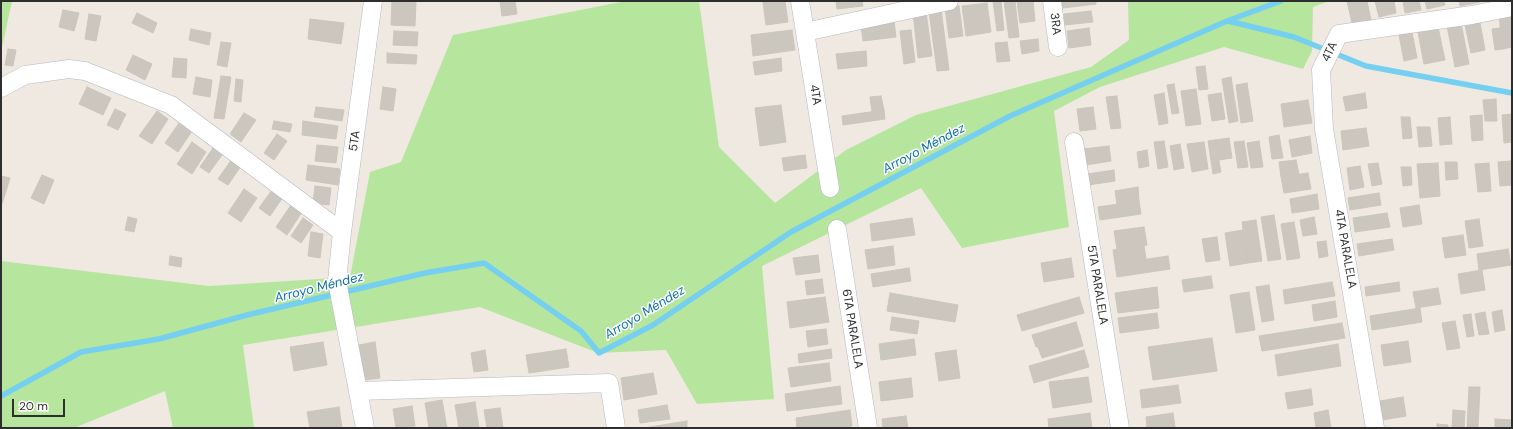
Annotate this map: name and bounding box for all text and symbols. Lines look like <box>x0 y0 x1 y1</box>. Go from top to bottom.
street label: 3RA <box>1047 12 1063 36</box>
street label: 4TA <box>1319 40 1341 64</box>
street label: 4TA <box>806 84 824 106</box>
water label: Arroyo Méndez <box>880 121 968 177</box>
street label: 5TA <box>346 130 364 152</box>
street label: 4TA PARALELA <box>1331 208 1359 290</box>
street label: 5TA PARALELA <box>1084 244 1110 326</box>
water label: Arroyo Méndez <box>273 269 365 307</box>
water label: Arroyo Méndez <box>602 283 688 343</box>
street label: 6TA PARALELA <box>839 288 865 370</box>
scale bar <box>14 391 67 417</box>
text: 20 m <box>19 398 48 414</box>

